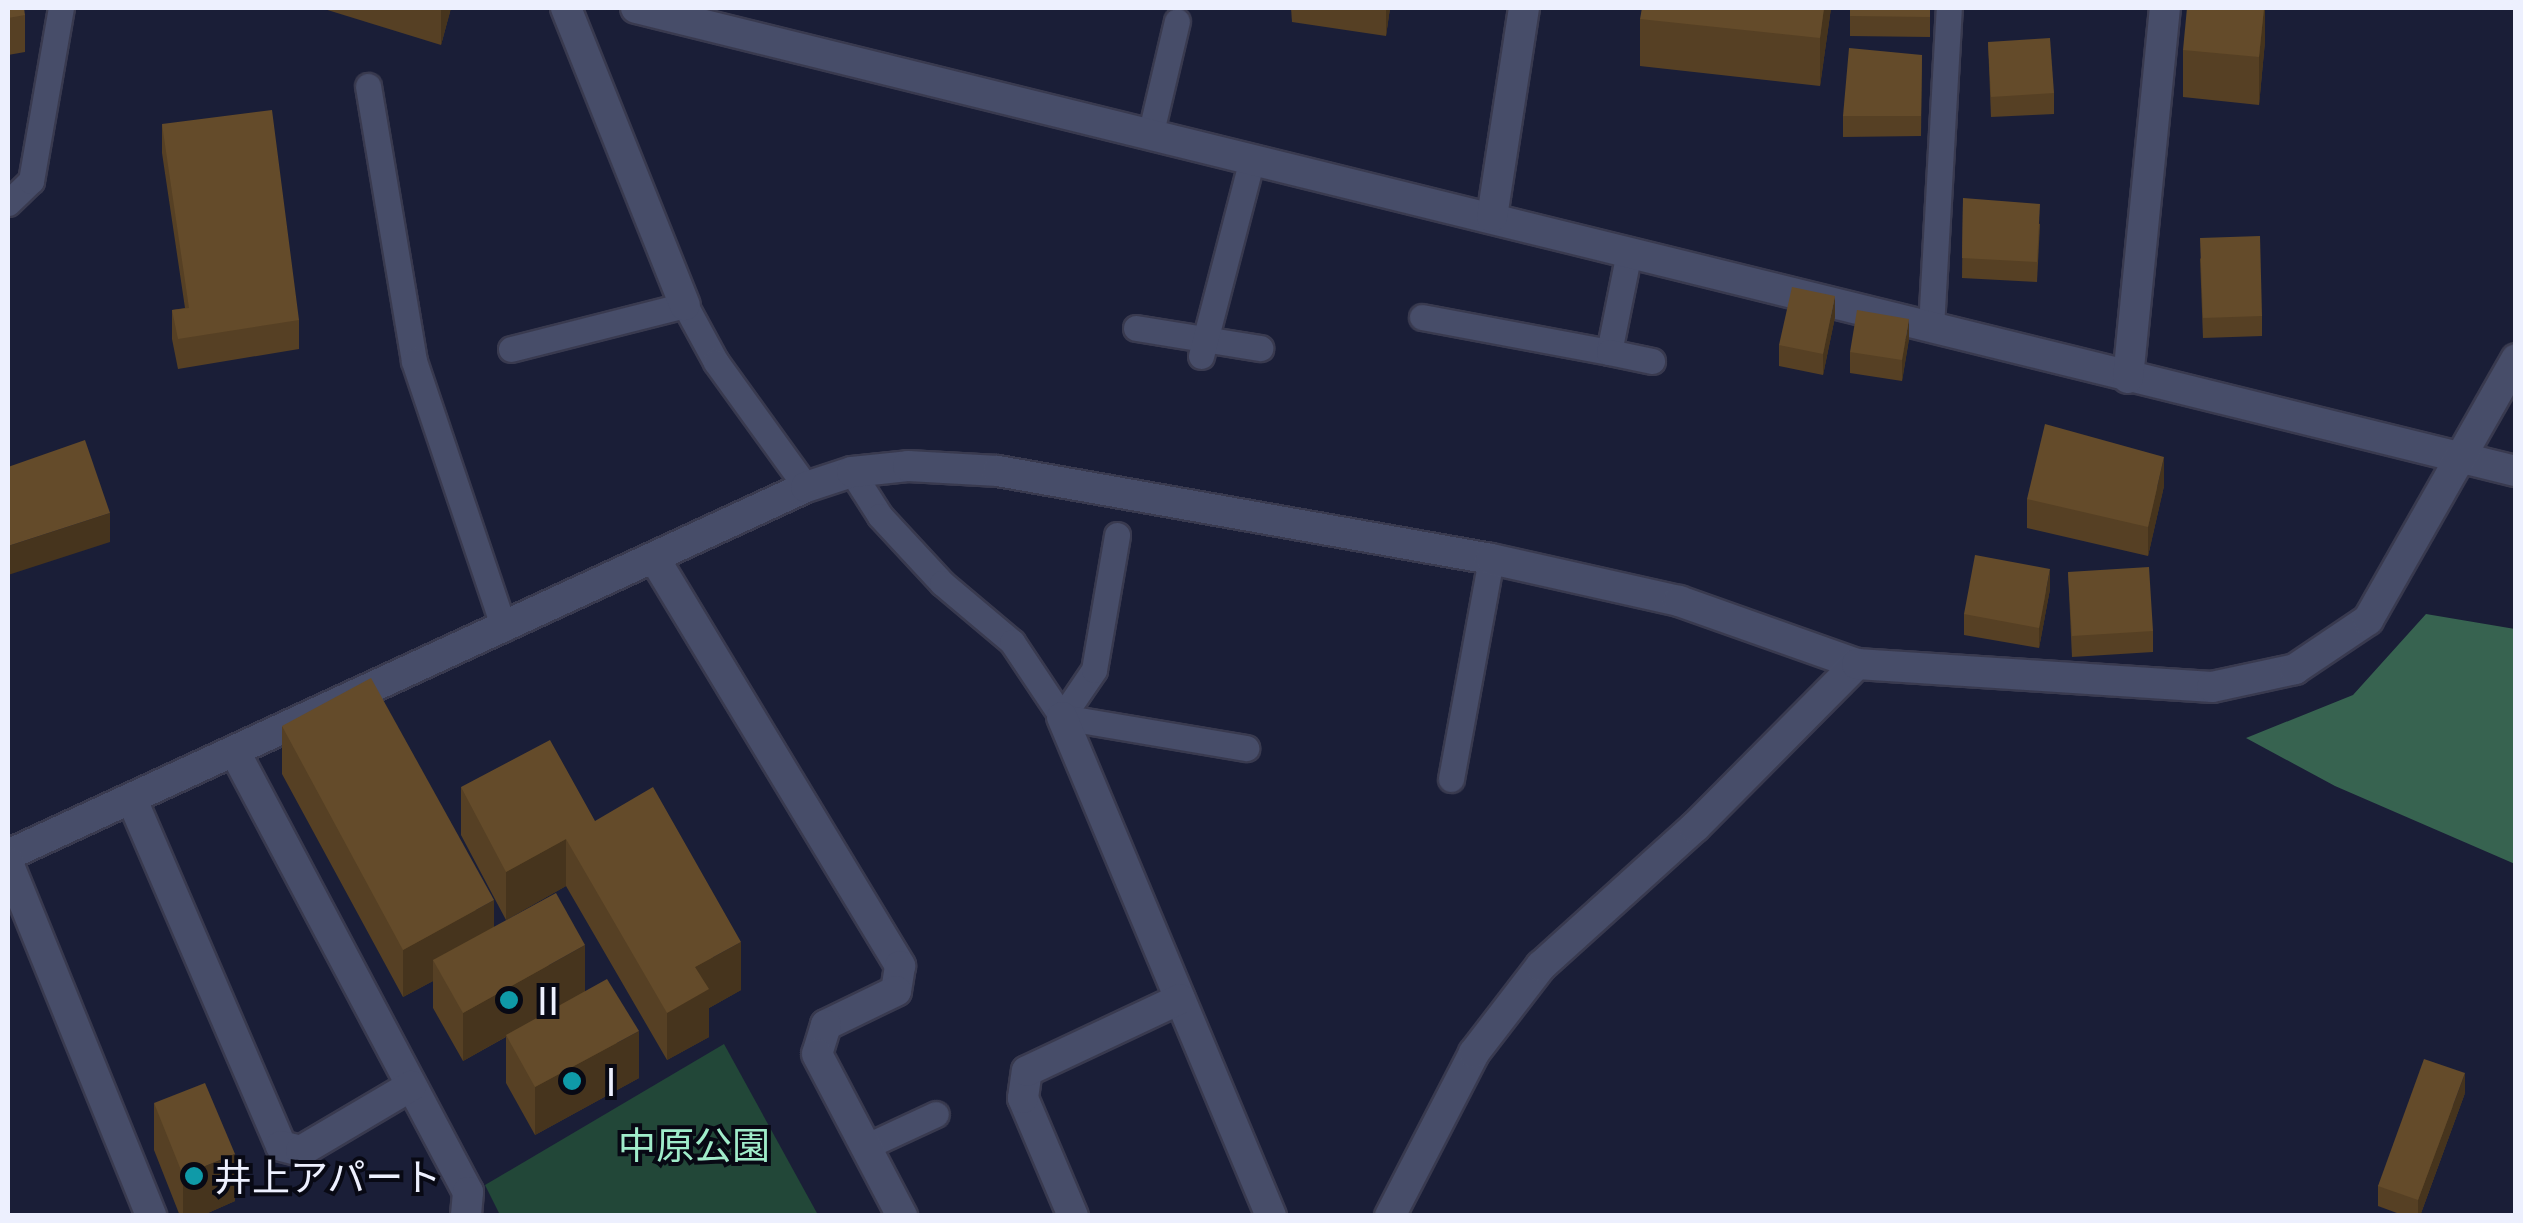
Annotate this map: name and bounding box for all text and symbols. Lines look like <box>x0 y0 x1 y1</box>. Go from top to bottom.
place label: Ⅱ <box>529 977 567 1023</box>
marker: Ⅱ <box>498 989 520 1011</box>
place label: Ⅰ <box>592 1058 630 1104</box>
marker: Ⅰ <box>561 1070 583 1092</box>
park label: 中原公園 <box>618 1121 770 1167</box>
place label: 井上アパート <box>214 1153 442 1199</box>
marker: 井上アパート <box>183 1165 205 1187</box>

